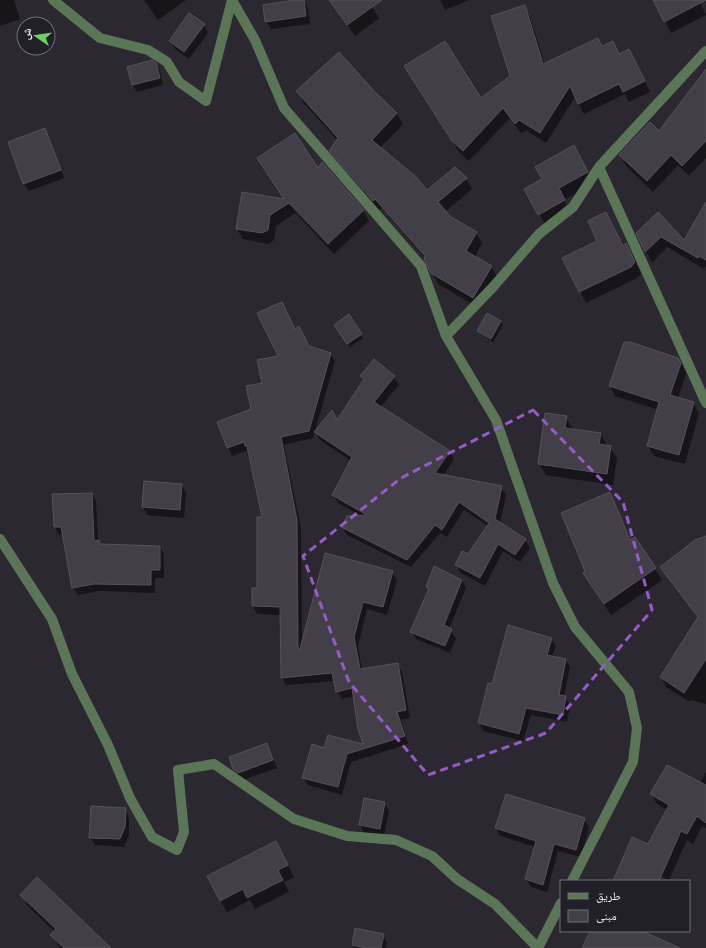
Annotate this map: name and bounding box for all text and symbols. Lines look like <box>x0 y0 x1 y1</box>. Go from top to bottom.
north arrow <box>16 16 56 56</box>
text: ش <box>17 26 35 41</box>
legend <box>560 880 690 932</box>
text: طريق <box>596 887 621 904</box>
text: مبنى <box>596 907 617 924</box>

